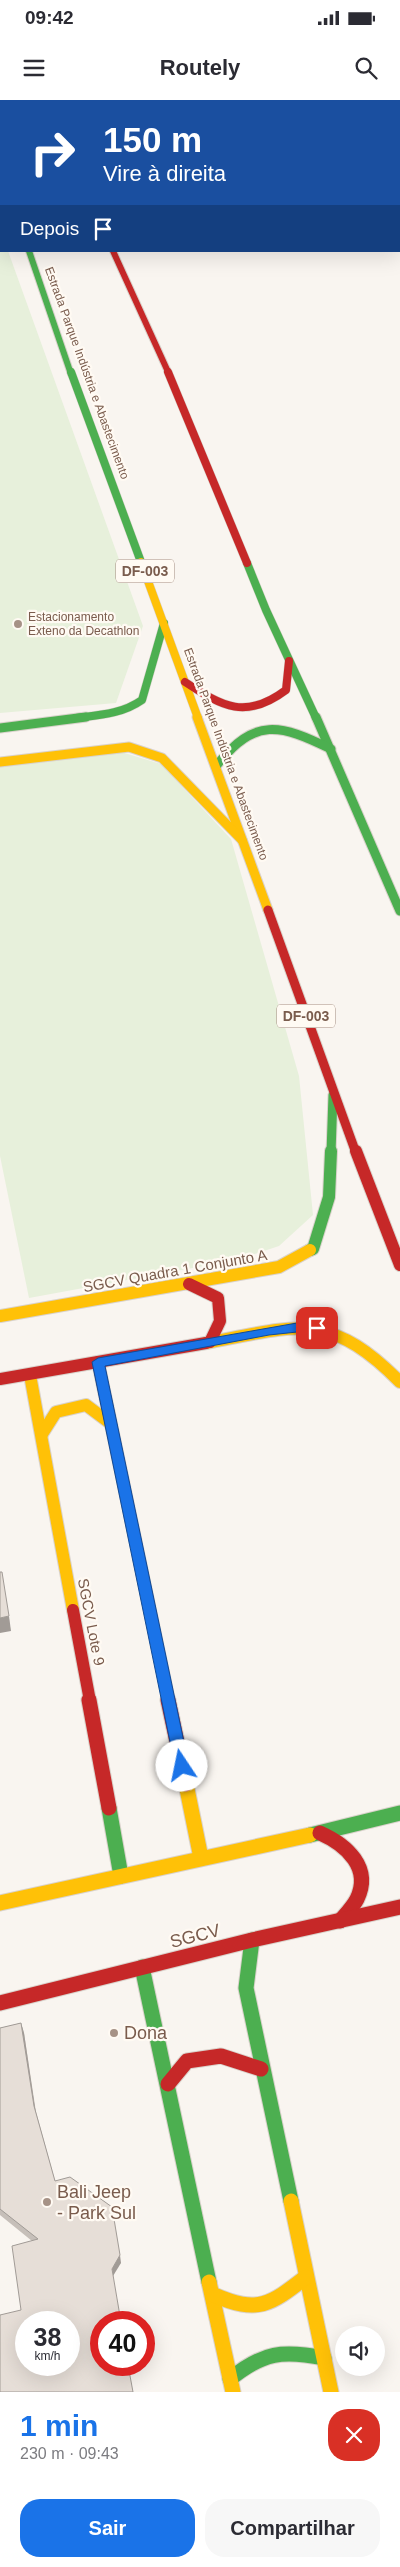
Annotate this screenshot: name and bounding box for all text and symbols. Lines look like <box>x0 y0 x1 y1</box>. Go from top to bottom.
text: 09:42 <box>25 7 74 28</box>
icon: menu <box>20 54 48 82</box>
icon: search <box>352 54 380 82</box>
text: Routely <box>160 55 240 80</box>
icon: right <box>20 120 85 185</box>
text: 150 m <box>103 120 202 159</box>
text: Vire à direita <box>103 161 226 186</box>
icon: arrive <box>89 215 117 243</box>
text: Depois <box>20 218 79 239</box>
street label: Estrada Parque Indústria e Abastecimento <box>42 265 132 481</box>
road number: DF-003 <box>116 560 174 582</box>
place label: Estacionamento Exteno da Decathlon <box>28 610 139 638</box>
marker: Estacionamento Exteno da Decathlon <box>12 618 24 630</box>
street label: Estrada Parque Indústria e Abastecimento <box>181 646 271 862</box>
road number: DF-003 <box>277 1004 335 1028</box>
street label: SGCV Quadra 1 Conjunto A <box>81 1246 268 1295</box>
pin <box>296 1307 338 1349</box>
icon: arrive <box>303 1314 331 1342</box>
street label: SGCV Lote 9 <box>75 1577 108 1667</box>
position arrow <box>155 1739 207 1791</box>
street label: SGCV <box>168 1920 222 1952</box>
place label: Dona <box>124 2023 168 2043</box>
marker: Dona <box>108 2027 120 2039</box>
place label: Bali Jeep - Park Sul <box>57 2182 136 2223</box>
marker: Bali Jeep - Park Sul <box>41 2196 53 2208</box>
speed limit sign: 40 <box>90 2311 155 2376</box>
text: 38 <box>34 2323 61 2351</box>
map controls <box>335 2326 385 2376</box>
button: sound <box>335 2326 385 2376</box>
text: km/h <box>34 2349 61 2363</box>
text: 1 min <box>20 2409 98 2442</box>
button: close <box>328 2409 380 2461</box>
text: 230 m · 09:43 <box>20 2445 119 2462</box>
button: Sair <box>20 2499 195 2557</box>
button: Compartilhar <box>205 2499 380 2557</box>

